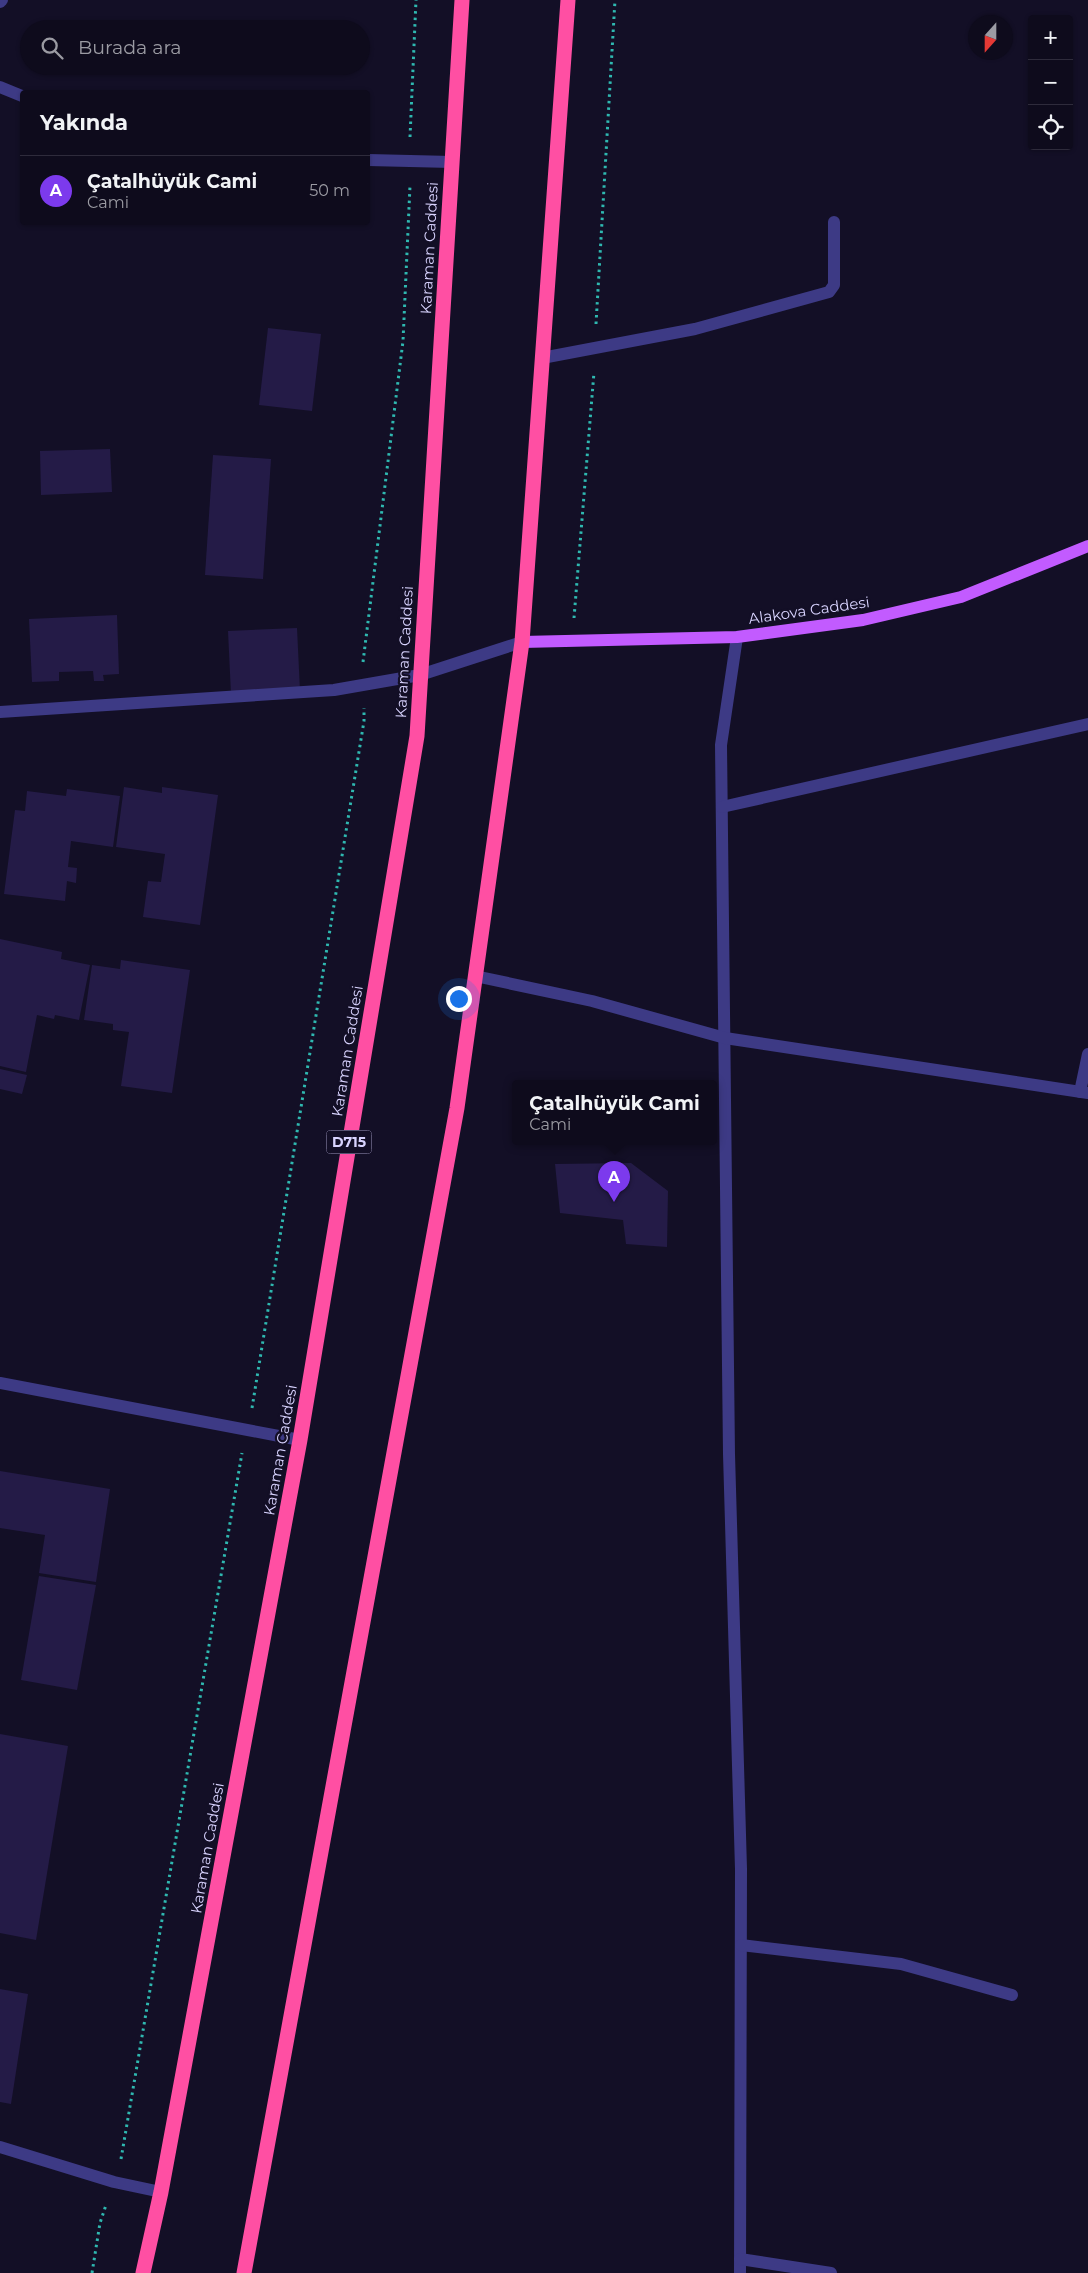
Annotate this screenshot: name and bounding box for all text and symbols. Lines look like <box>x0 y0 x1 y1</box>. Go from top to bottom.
north arrow <box>968 15 1013 60</box>
map controls <box>1028 15 1073 150</box>
button: + <box>1028 15 1073 60</box>
search box <box>20 20 370 75</box>
icon: search <box>38 34 66 62</box>
text: Burada ara <box>78 36 182 59</box>
button: − <box>1028 60 1073 105</box>
button: locate <box>1028 105 1073 150</box>
text: Yakında <box>40 110 128 135</box>
text: Çatalhüyük Cami <box>87 170 257 193</box>
text: A <box>50 181 62 200</box>
text: 50 m <box>309 181 350 200</box>
street label: Karaman Caddesi <box>416 181 442 315</box>
text: Cami <box>87 193 129 212</box>
street label: Karaman Caddesi <box>391 585 417 719</box>
street label: Alakova Caddesi <box>747 592 871 628</box>
street label: Karaman Caddesi <box>327 984 367 1118</box>
your location <box>446 986 472 1012</box>
popup <box>512 1080 717 1145</box>
text: Çatalhüyük Cami <box>529 1092 700 1115</box>
text: Cami <box>529 1115 571 1134</box>
road number: D715 <box>326 1130 372 1154</box>
pin: A <box>598 1161 630 1202</box>
street label: Karaman Caddesi <box>259 1383 301 1517</box>
street label: Karaman Caddesi <box>186 1781 228 1915</box>

